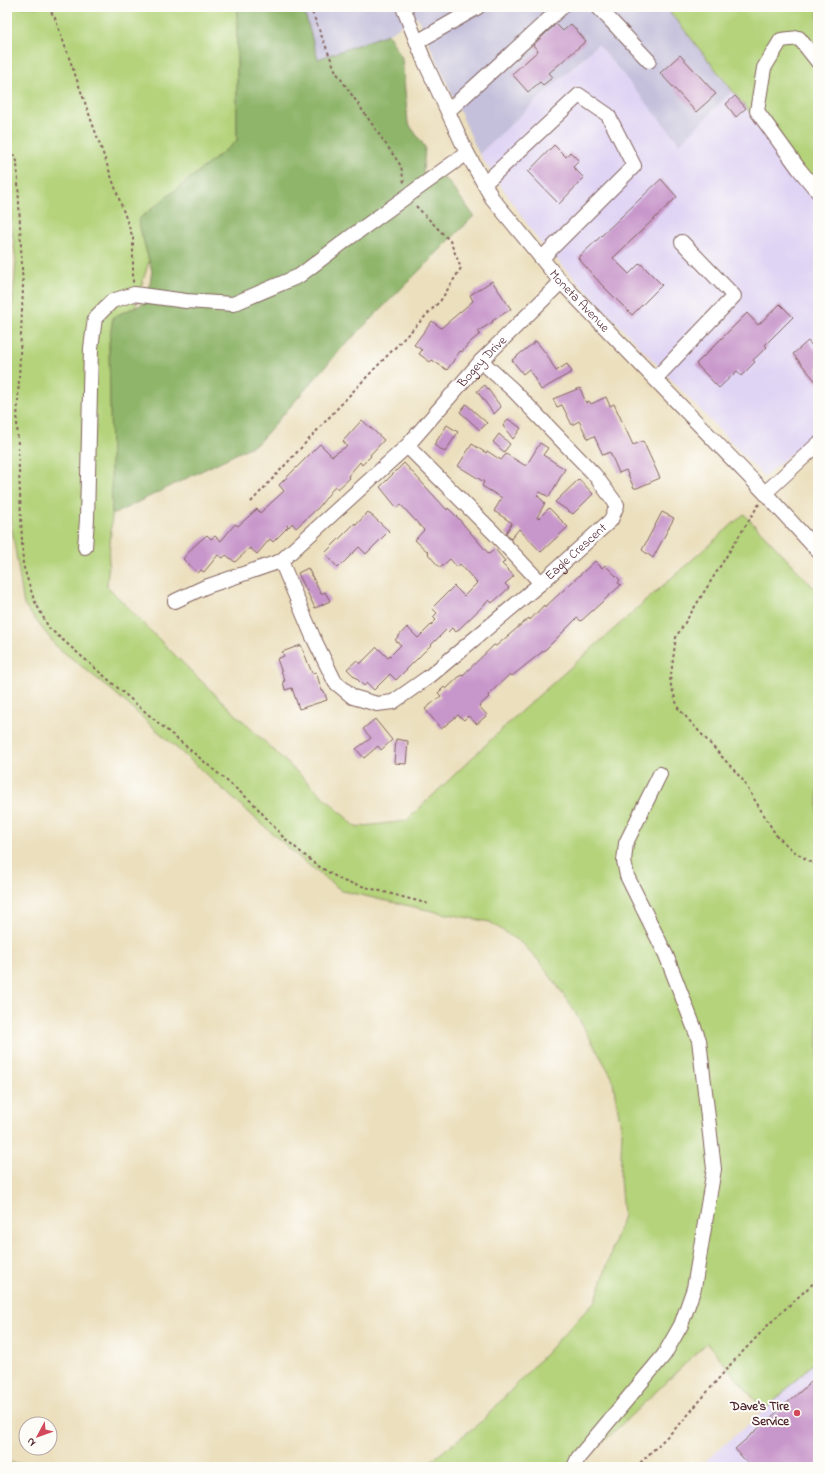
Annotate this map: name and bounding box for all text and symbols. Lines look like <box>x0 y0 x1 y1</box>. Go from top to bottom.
street label: Moneta Avenue <box>545 265 614 337</box>
street label: Bogey Drive <box>452 331 511 392</box>
street label: Eagle Crescent <box>541 518 611 585</box>
place label: Dave's Tire Service <box>729 1397 790 1431</box>
marker: Dave's Tire Service <box>792 1408 802 1418</box>
north arrow <box>18 1416 58 1456</box>
text: N <box>23 1434 40 1450</box>

